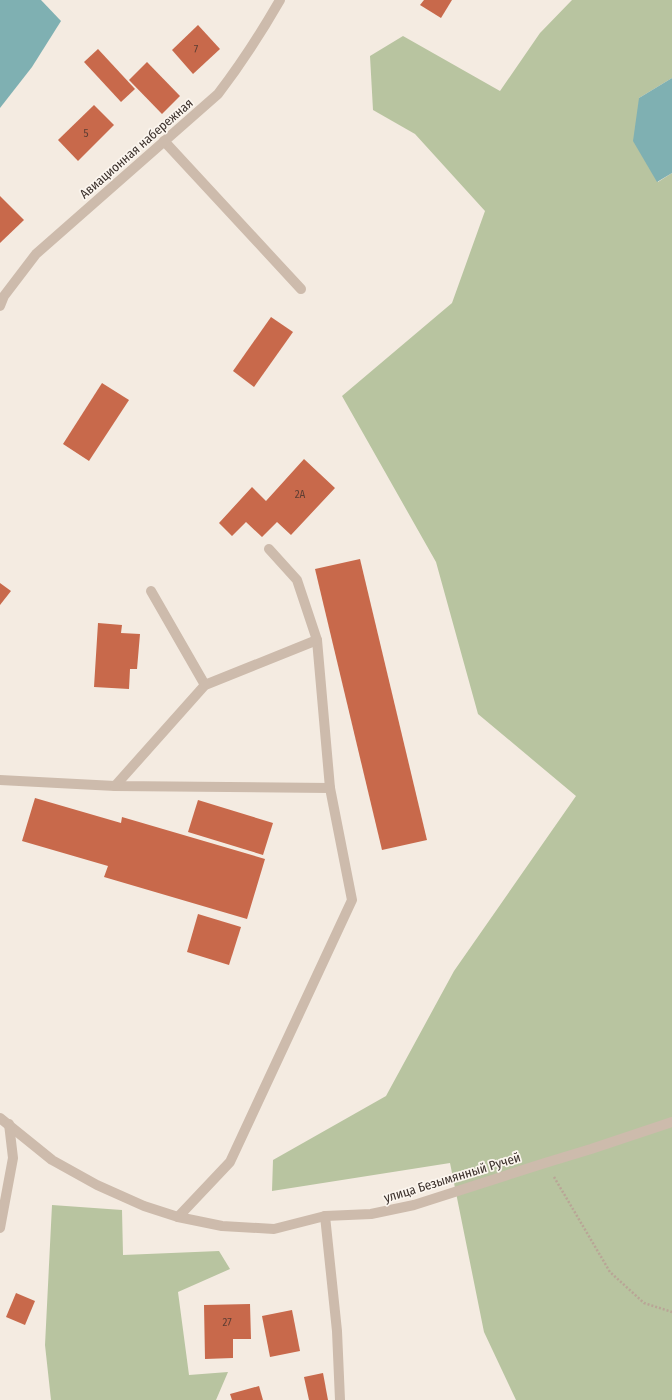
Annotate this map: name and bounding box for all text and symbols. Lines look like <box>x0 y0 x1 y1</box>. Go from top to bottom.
house number: 7 <box>194 43 199 56</box>
street label: Авиационная набережная <box>77 95 196 202</box>
house number: 5 <box>83 127 89 140</box>
house number: 2А <box>295 488 306 501</box>
street label: улица Безымянный Ручей <box>382 1150 522 1205</box>
house number: 27 <box>222 1316 232 1329</box>

